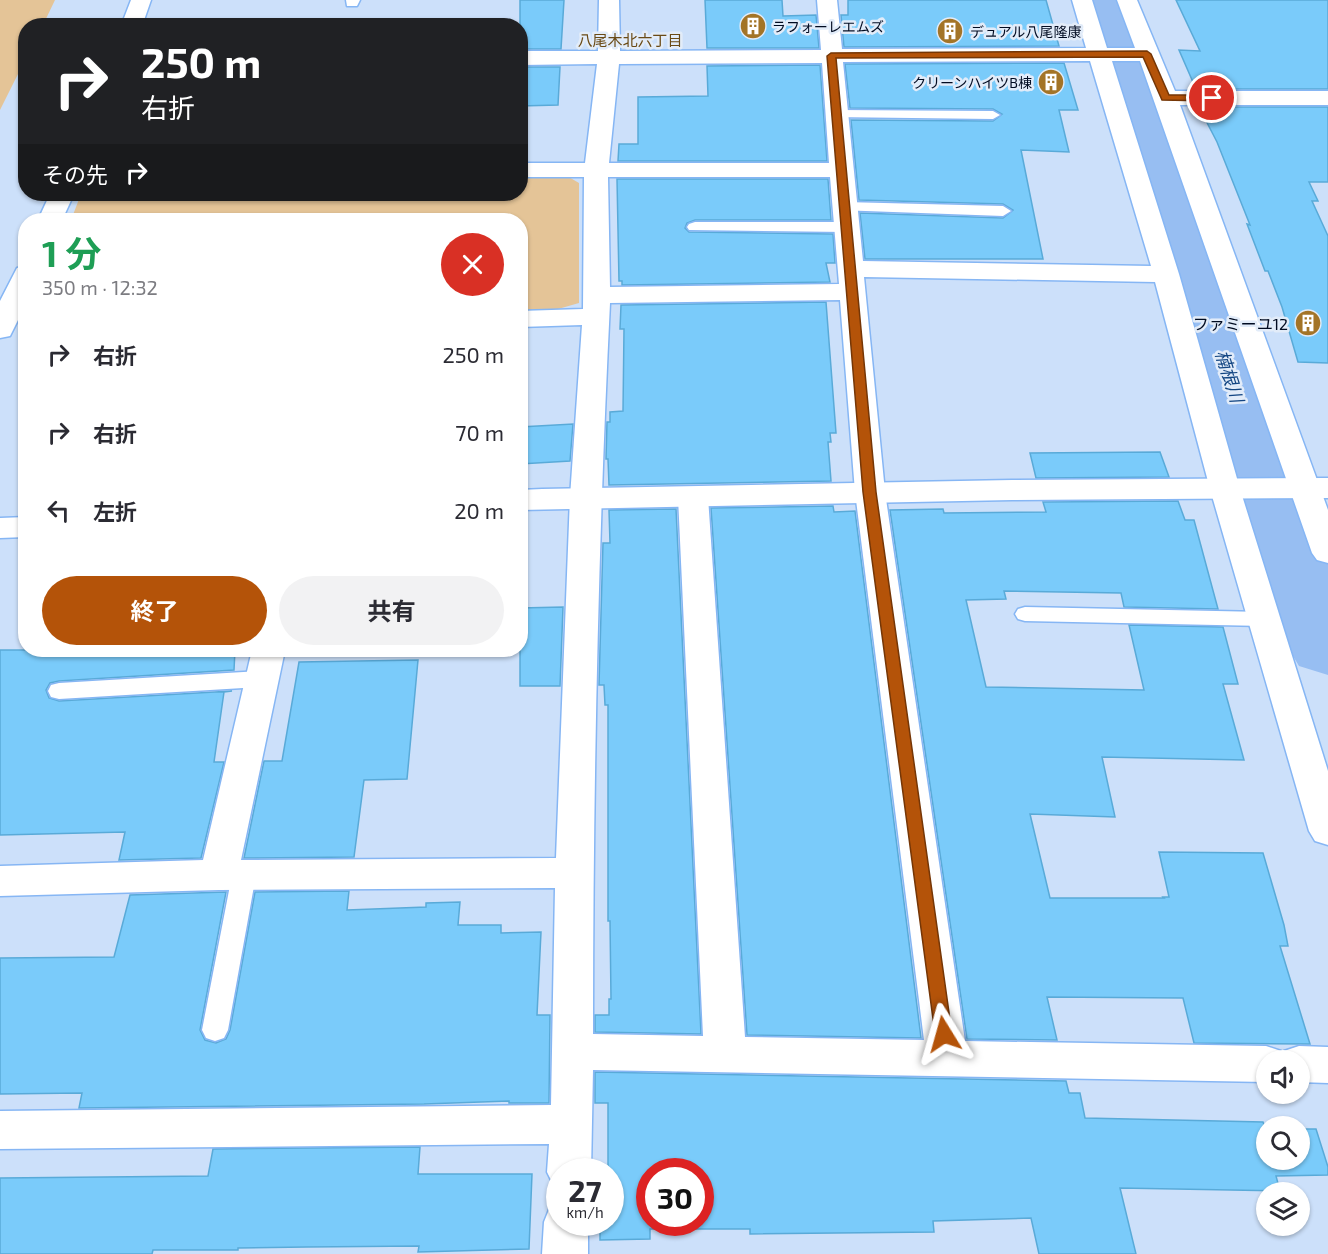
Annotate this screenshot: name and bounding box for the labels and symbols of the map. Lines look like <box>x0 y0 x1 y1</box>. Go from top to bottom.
building icon: ラフォーレエムズ <box>738 11 768 41</box>
building icon: デュアル八尾隆康 <box>935 16 965 46</box>
place label: ラフォーレエムズ <box>772 18 884 35</box>
place label: デュアル八尾隆康 <box>970 23 1082 40</box>
district label: 八尾木北六丁目 <box>577 31 683 49</box>
building icon: クリーンハイツB棟 <box>1036 67 1066 97</box>
pin <box>1186 72 1237 123</box>
place label: クリーンハイツB棟 <box>912 74 1032 91</box>
building icon: ファミーユ12 <box>1293 308 1323 338</box>
place label: ファミーユ12 <box>1193 314 1288 333</box>
water label: 楠根川 <box>1211 347 1249 407</box>
position arrow <box>912 1002 976 1066</box>
speed limit sign: 30 <box>636 1158 714 1236</box>

